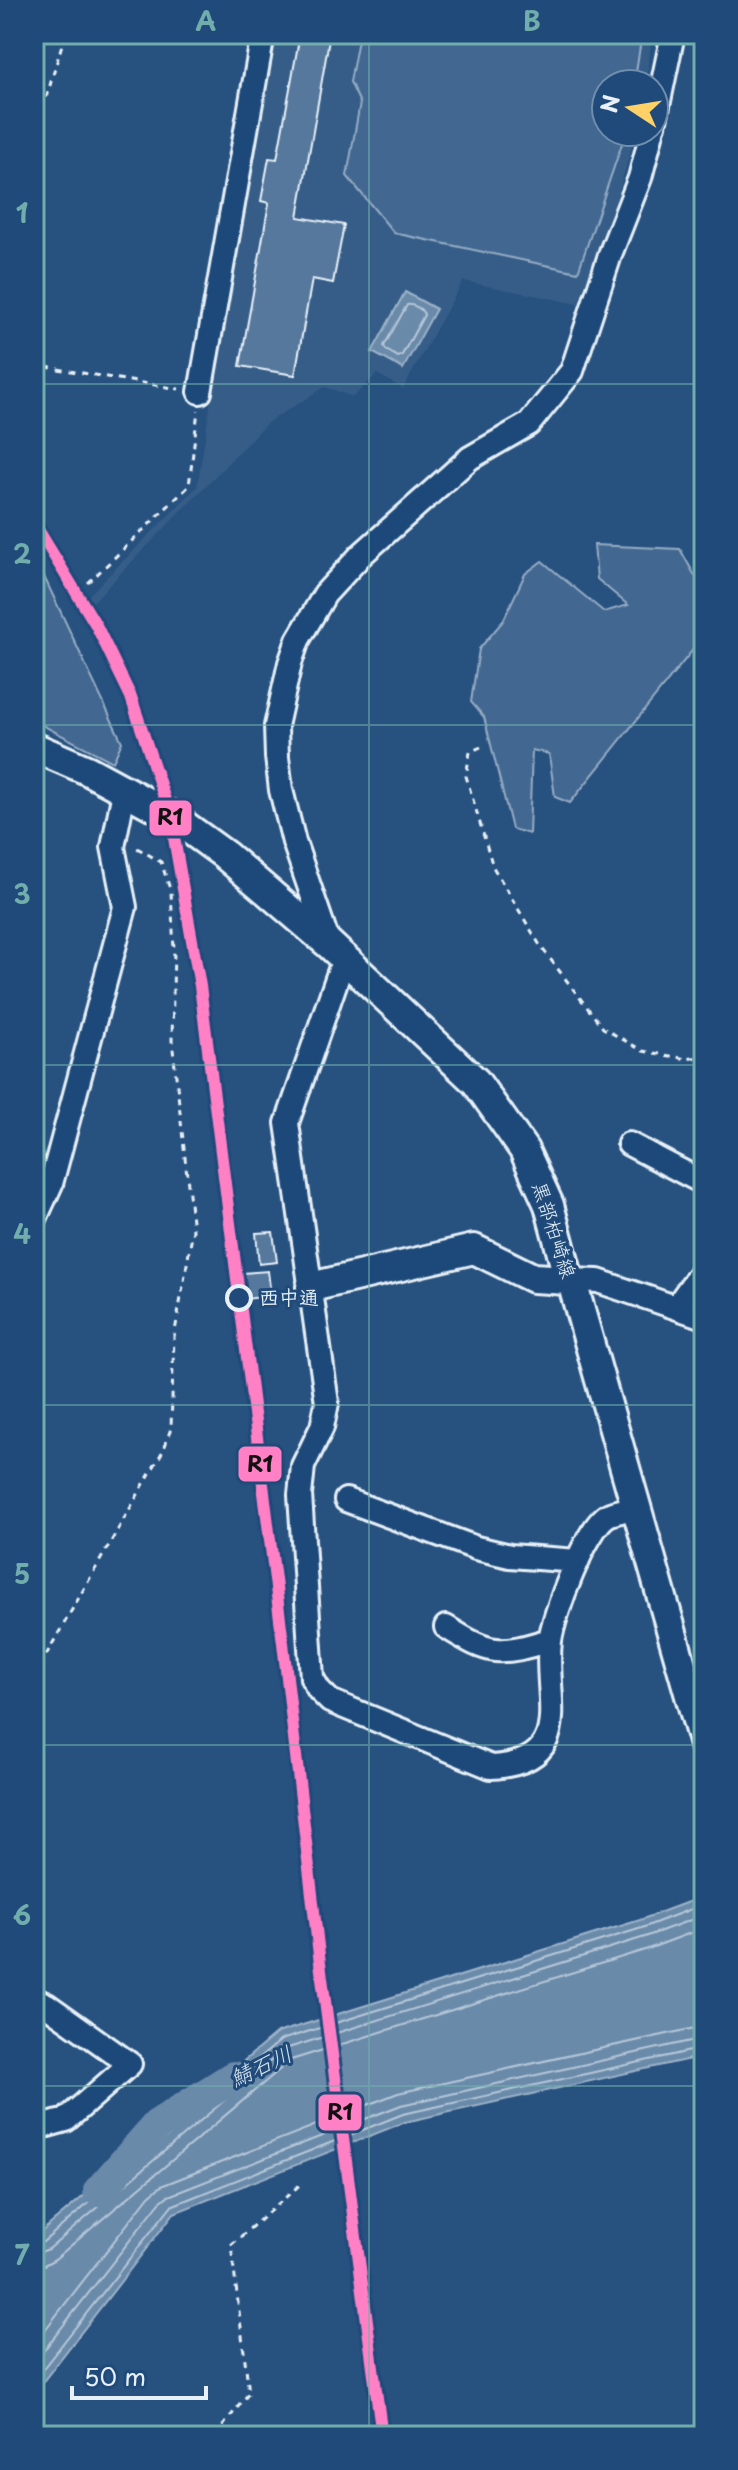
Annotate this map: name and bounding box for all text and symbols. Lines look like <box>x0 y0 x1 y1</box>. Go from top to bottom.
text: A <box>196 1 216 40</box>
text: B <box>523 1 541 40</box>
north arrow <box>590 68 670 148</box>
text: N <box>591 92 627 115</box>
text: 1 <box>16 193 28 232</box>
text: 2 <box>13 534 31 573</box>
line badge: R1 <box>148 799 193 837</box>
text: R1 <box>157 799 183 832</box>
text: 3 <box>13 874 31 913</box>
street label: 黒部柏崎線 <box>525 1178 585 1282</box>
text: 4 <box>13 1214 31 1253</box>
place label: 西中通 <box>259 1282 319 1312</box>
marker: 西中通 <box>226 1285 252 1311</box>
line badge: R1 <box>237 1445 283 1483</box>
text: R1 <box>247 1446 273 1479</box>
text: 5 <box>14 1554 30 1593</box>
text: 6 <box>13 1895 31 1934</box>
water label: 鯖石川 <box>223 2036 297 2094</box>
line badge: R1 <box>317 2093 363 2132</box>
text: R1 <box>327 2094 353 2127</box>
text: 7 <box>15 2235 30 2274</box>
scale bar <box>72 2350 206 2400</box>
text: 50 m <box>84 2358 146 2394</box>

